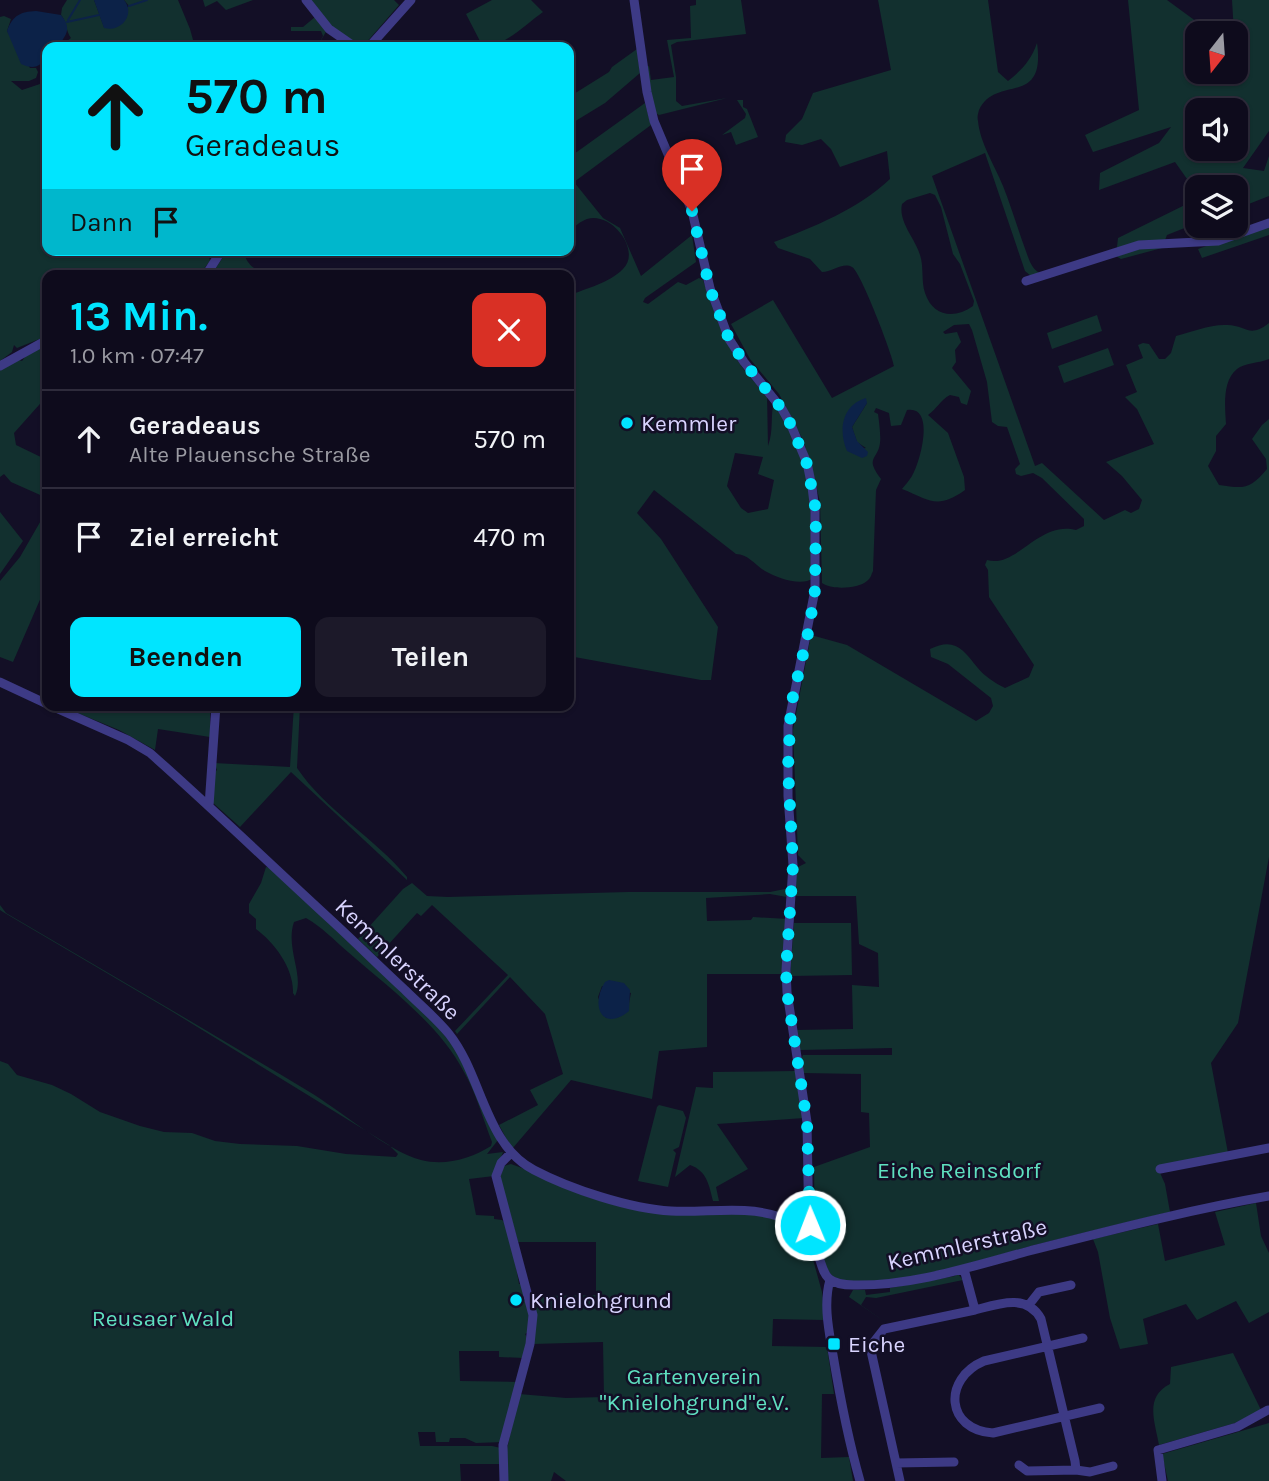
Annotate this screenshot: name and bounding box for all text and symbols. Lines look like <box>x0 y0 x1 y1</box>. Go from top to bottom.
north arrow <box>1185 21 1248 84</box>
map controls <box>1185 21 1248 238</box>
text: 570 m <box>185 68 328 125</box>
icon: ahead <box>70 70 161 161</box>
button: sound <box>1185 98 1248 161</box>
text: Geradeaus <box>185 127 340 164</box>
pin <box>662 139 722 211</box>
icon: arrive <box>673 150 711 188</box>
button: layers <box>1185 175 1248 238</box>
icon: arrive <box>147 203 185 241</box>
text: Dann <box>70 207 133 238</box>
text: 13 Min. <box>70 291 207 341</box>
button: close <box>472 293 546 367</box>
text: 1.0 km · 07:47 <box>70 342 204 369</box>
text: Geradeaus <box>129 410 261 441</box>
place label: Kemmler <box>641 410 737 437</box>
marker: Kemmler <box>619 415 635 431</box>
icon: ahead <box>70 420 108 458</box>
text: 570 m <box>473 424 546 455</box>
text: Alte Plauensche Straße <box>129 441 371 468</box>
icon: arrive <box>70 518 108 556</box>
text: Ziel erreicht <box>129 522 279 553</box>
text: 470 m <box>473 522 546 553</box>
button: Beenden <box>70 617 301 697</box>
button: Teilen <box>315 617 546 697</box>
street label: Kemmlerstraße <box>330 893 466 1026</box>
park label: Eiche Reinsdorf <box>877 1157 1041 1184</box>
position arrow <box>773 1188 847 1262</box>
street label: Kemmlerstraße <box>885 1213 1050 1276</box>
place label: Knielohgrund <box>530 1287 672 1314</box>
marker: Knielohgrund <box>508 1292 524 1308</box>
park label: Reusaer Wald <box>92 1305 234 1332</box>
place label: Eiche <box>848 1331 905 1358</box>
marker: Eiche <box>826 1336 842 1352</box>
park label: Gartenverein "Knielohgrund"e.V. <box>599 1363 789 1416</box>

